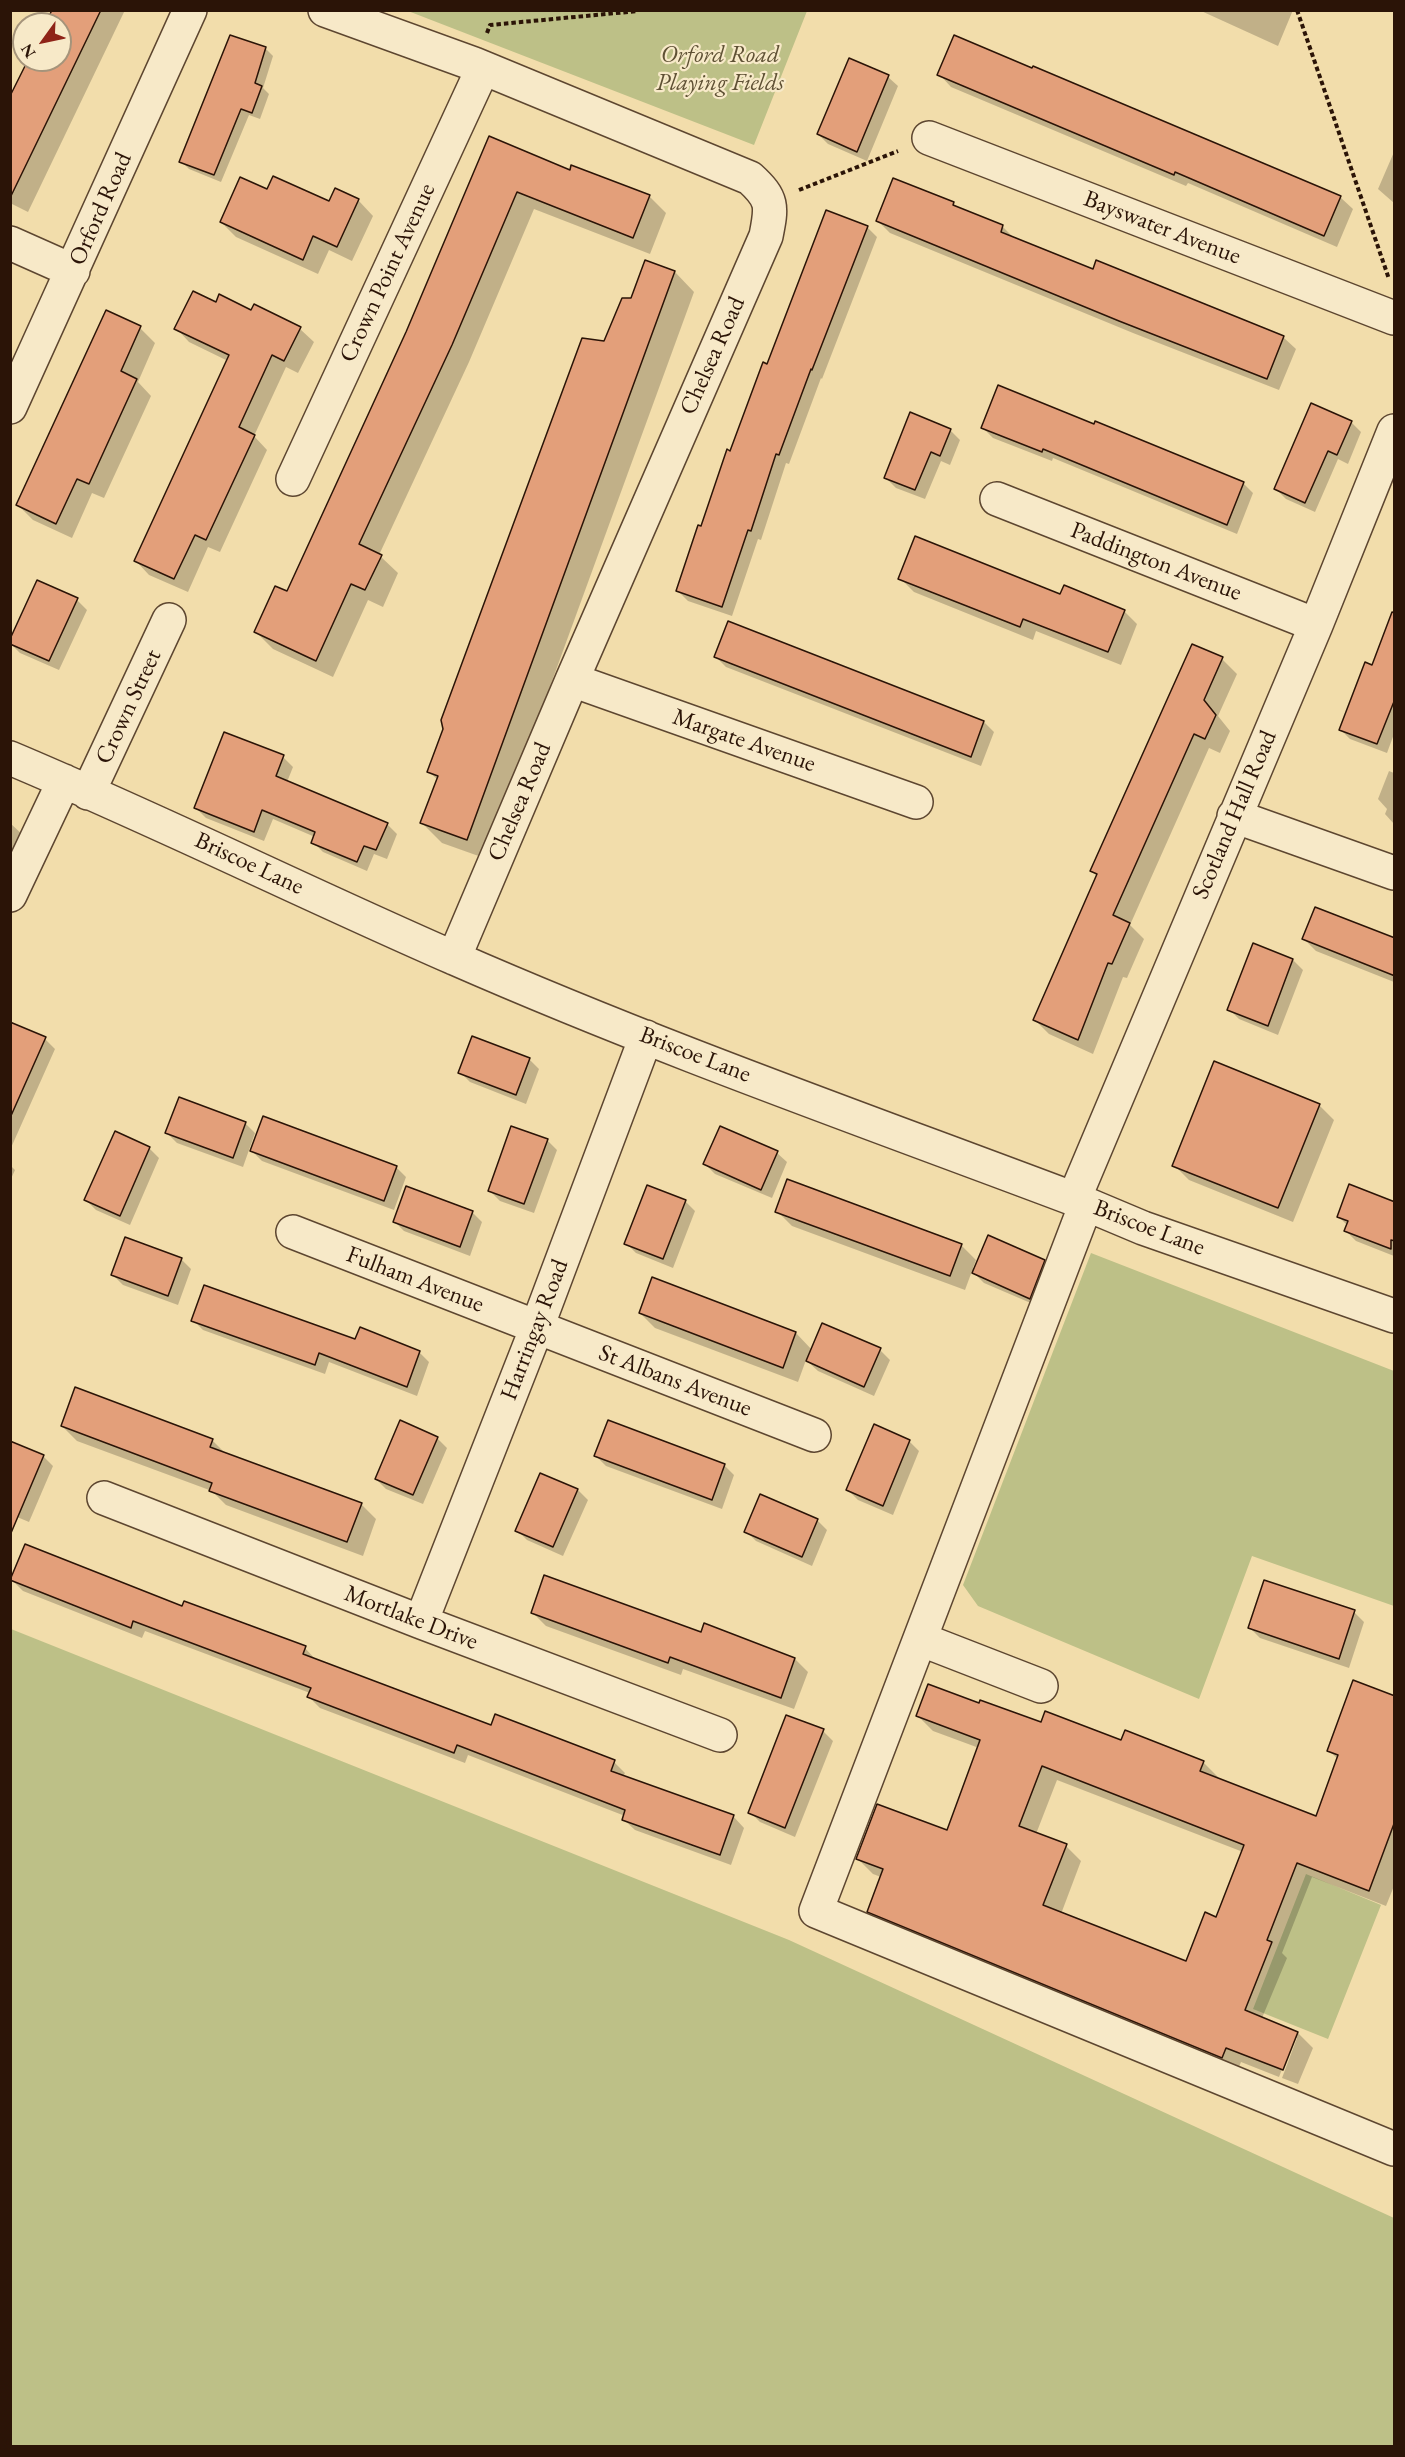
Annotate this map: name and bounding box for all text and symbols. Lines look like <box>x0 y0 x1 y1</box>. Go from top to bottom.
north arrow <box>12 12 72 72</box>
text: N <box>16 40 40 62</box>
park label: Orford Road Playing Fields <box>656 41 784 97</box>
street label: Orford Road <box>63 148 139 270</box>
street label: Crown Point Avenue <box>334 179 442 367</box>
street label: Bayswater Avenue <box>1079 185 1245 271</box>
street label: Chelsea Road <box>674 292 752 420</box>
street label: Paddington Avenue <box>1067 516 1245 608</box>
street label: Crown Street <box>90 645 168 769</box>
street label: Margate Avenue <box>669 703 819 779</box>
street label: Scotland Hall Road <box>1187 726 1283 904</box>
street label: Chelsea Road <box>482 738 558 866</box>
street label: Briscoe Lane <box>190 826 308 902</box>
street label: Briscoe Lane <box>635 1021 755 1089</box>
street label: Briscoe Lane <box>1089 1194 1209 1262</box>
street label: Fulham Avenue <box>342 1241 488 1319</box>
street label: Harringay Road <box>495 1255 575 1405</box>
street label: St Albans Avenue <box>594 1339 756 1423</box>
street label: Mortlake Drive <box>340 1579 482 1657</box>

